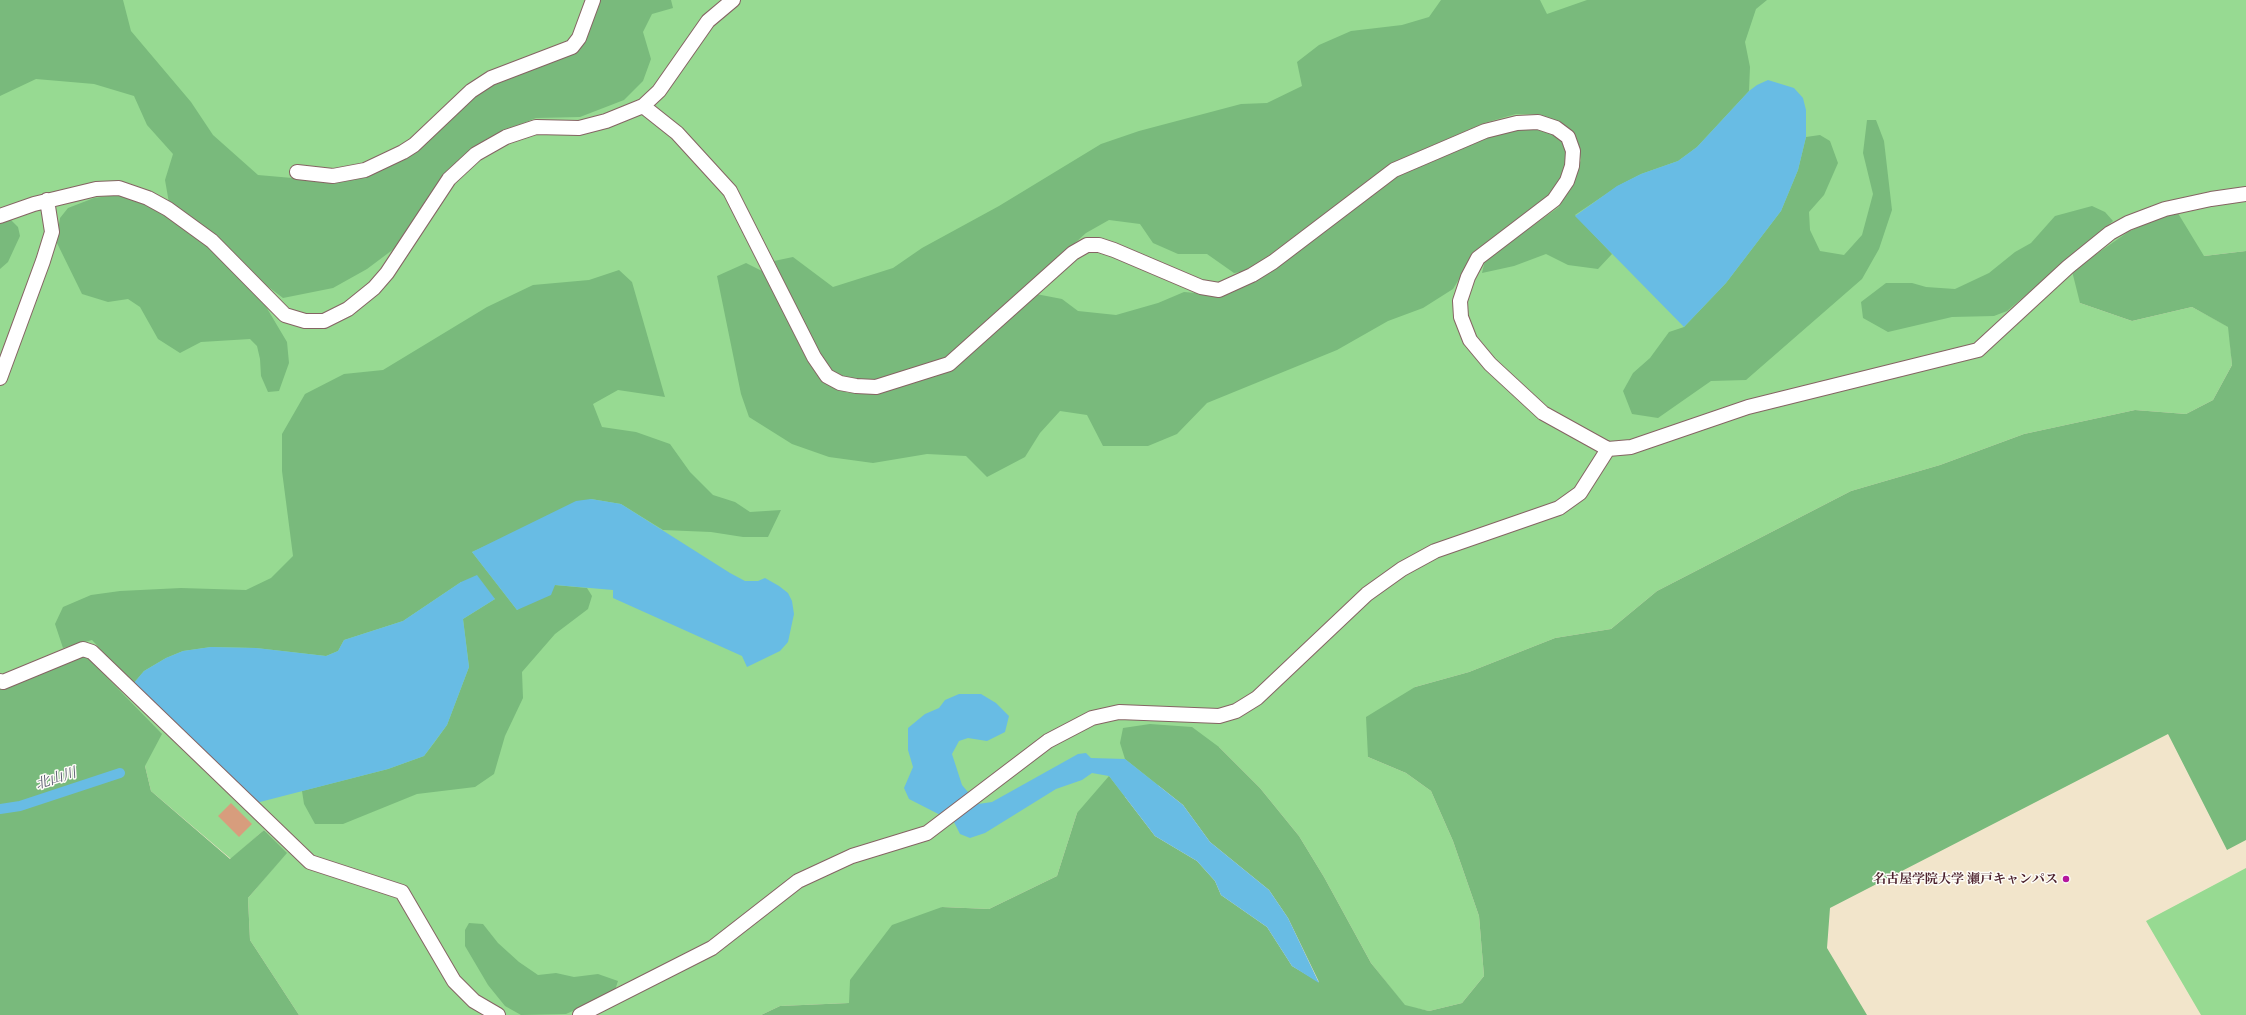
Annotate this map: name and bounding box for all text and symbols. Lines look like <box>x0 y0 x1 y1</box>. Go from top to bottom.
water label: 北山川 <box>33 765 79 793</box>
place label: 名古屋学院大学 瀬戸キャンパス <box>1873 871 2058 887</box>
marker: 名古屋学院大学 瀬戸キャンパス <box>2061 874 2071 884</box>

